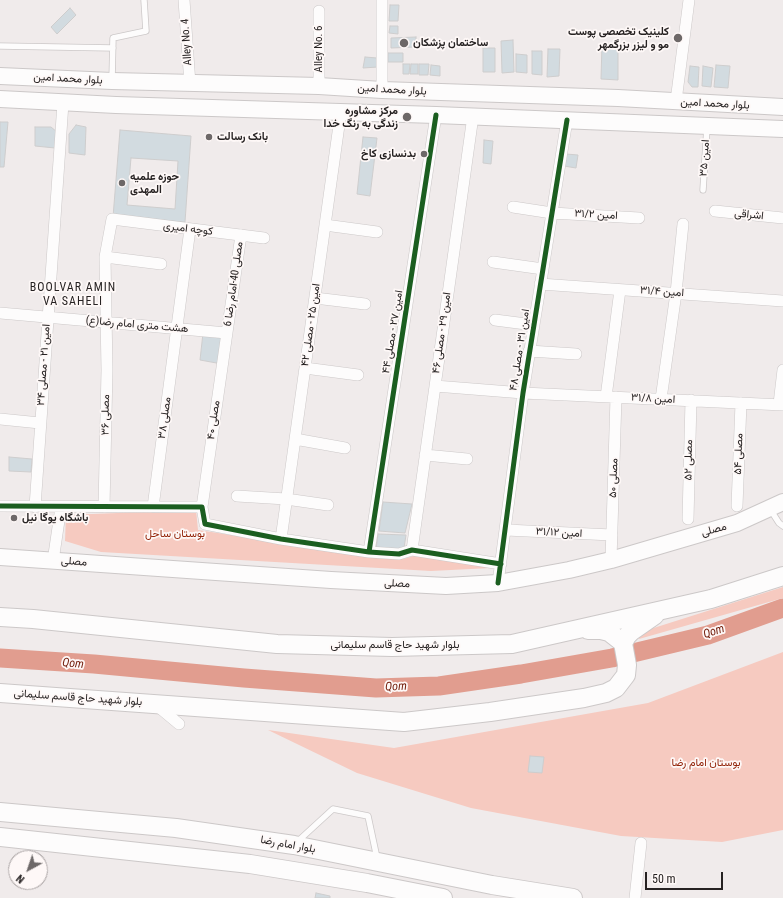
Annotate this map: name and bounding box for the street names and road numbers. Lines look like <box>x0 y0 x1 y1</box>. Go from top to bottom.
street label: Alley No. 4 <box>179 18 195 66</box>
street label: Alley No. 6 <box>312 26 326 72</box>
street label: بلوار محمد امین <box>33 71 103 87</box>
street label: بلوار محمد امین <box>357 82 427 98</box>
street label: بلوار محمد امین <box>680 96 750 112</box>
street label: امین ۳۵ <box>697 139 713 177</box>
street label: امین ۳۱/۲ <box>574 207 618 223</box>
street label: اشراقی <box>734 207 764 223</box>
street label: کوچه امیری <box>162 219 214 239</box>
street label: مصلی 40-امام رضا 6 <box>222 241 246 327</box>
street label: امین ۲۵ - مصلی ۴۲ <box>299 283 323 367</box>
street label: امین ۳۱/۴ <box>640 284 684 300</box>
street label: امین ۲۷ - مصلی ۴۴ <box>380 289 406 375</box>
street label: امین ۲۹ - مصلی ۴۶ <box>430 291 454 375</box>
street label: امین ۳۱ - مصلی ۴۸ <box>507 308 533 392</box>
street label: هشت متری امام رضا(ع) <box>85 314 189 336</box>
street label: امین ۲۱ - مصلی ۳۴ <box>35 324 53 406</box>
street label: امین ۳۱/۸ <box>631 391 675 407</box>
street label: مصلی ۳۶ <box>99 394 113 436</box>
street label: مصلی ۳۸ <box>156 396 174 440</box>
street label: مصلی ۴۰ <box>205 400 223 440</box>
street label: مصلی ۵۴ <box>732 433 746 475</box>
street label: مصلی ۵۲ <box>682 440 696 480</box>
street label: مصلی ۵۰ <box>607 458 621 498</box>
street label: مصلی <box>700 520 728 540</box>
street label: امین ۳۱/۱۲ <box>535 525 583 541</box>
street label: مصلی <box>61 555 87 569</box>
street label: مصلی <box>384 577 410 591</box>
street label: بلوار شهید حاج قاسم سلیمانی <box>331 638 459 652</box>
street label: بلوار شهید حاج قاسم سلیمانی <box>13 687 143 709</box>
street label: بلوار امام رضا <box>259 834 317 856</box>

